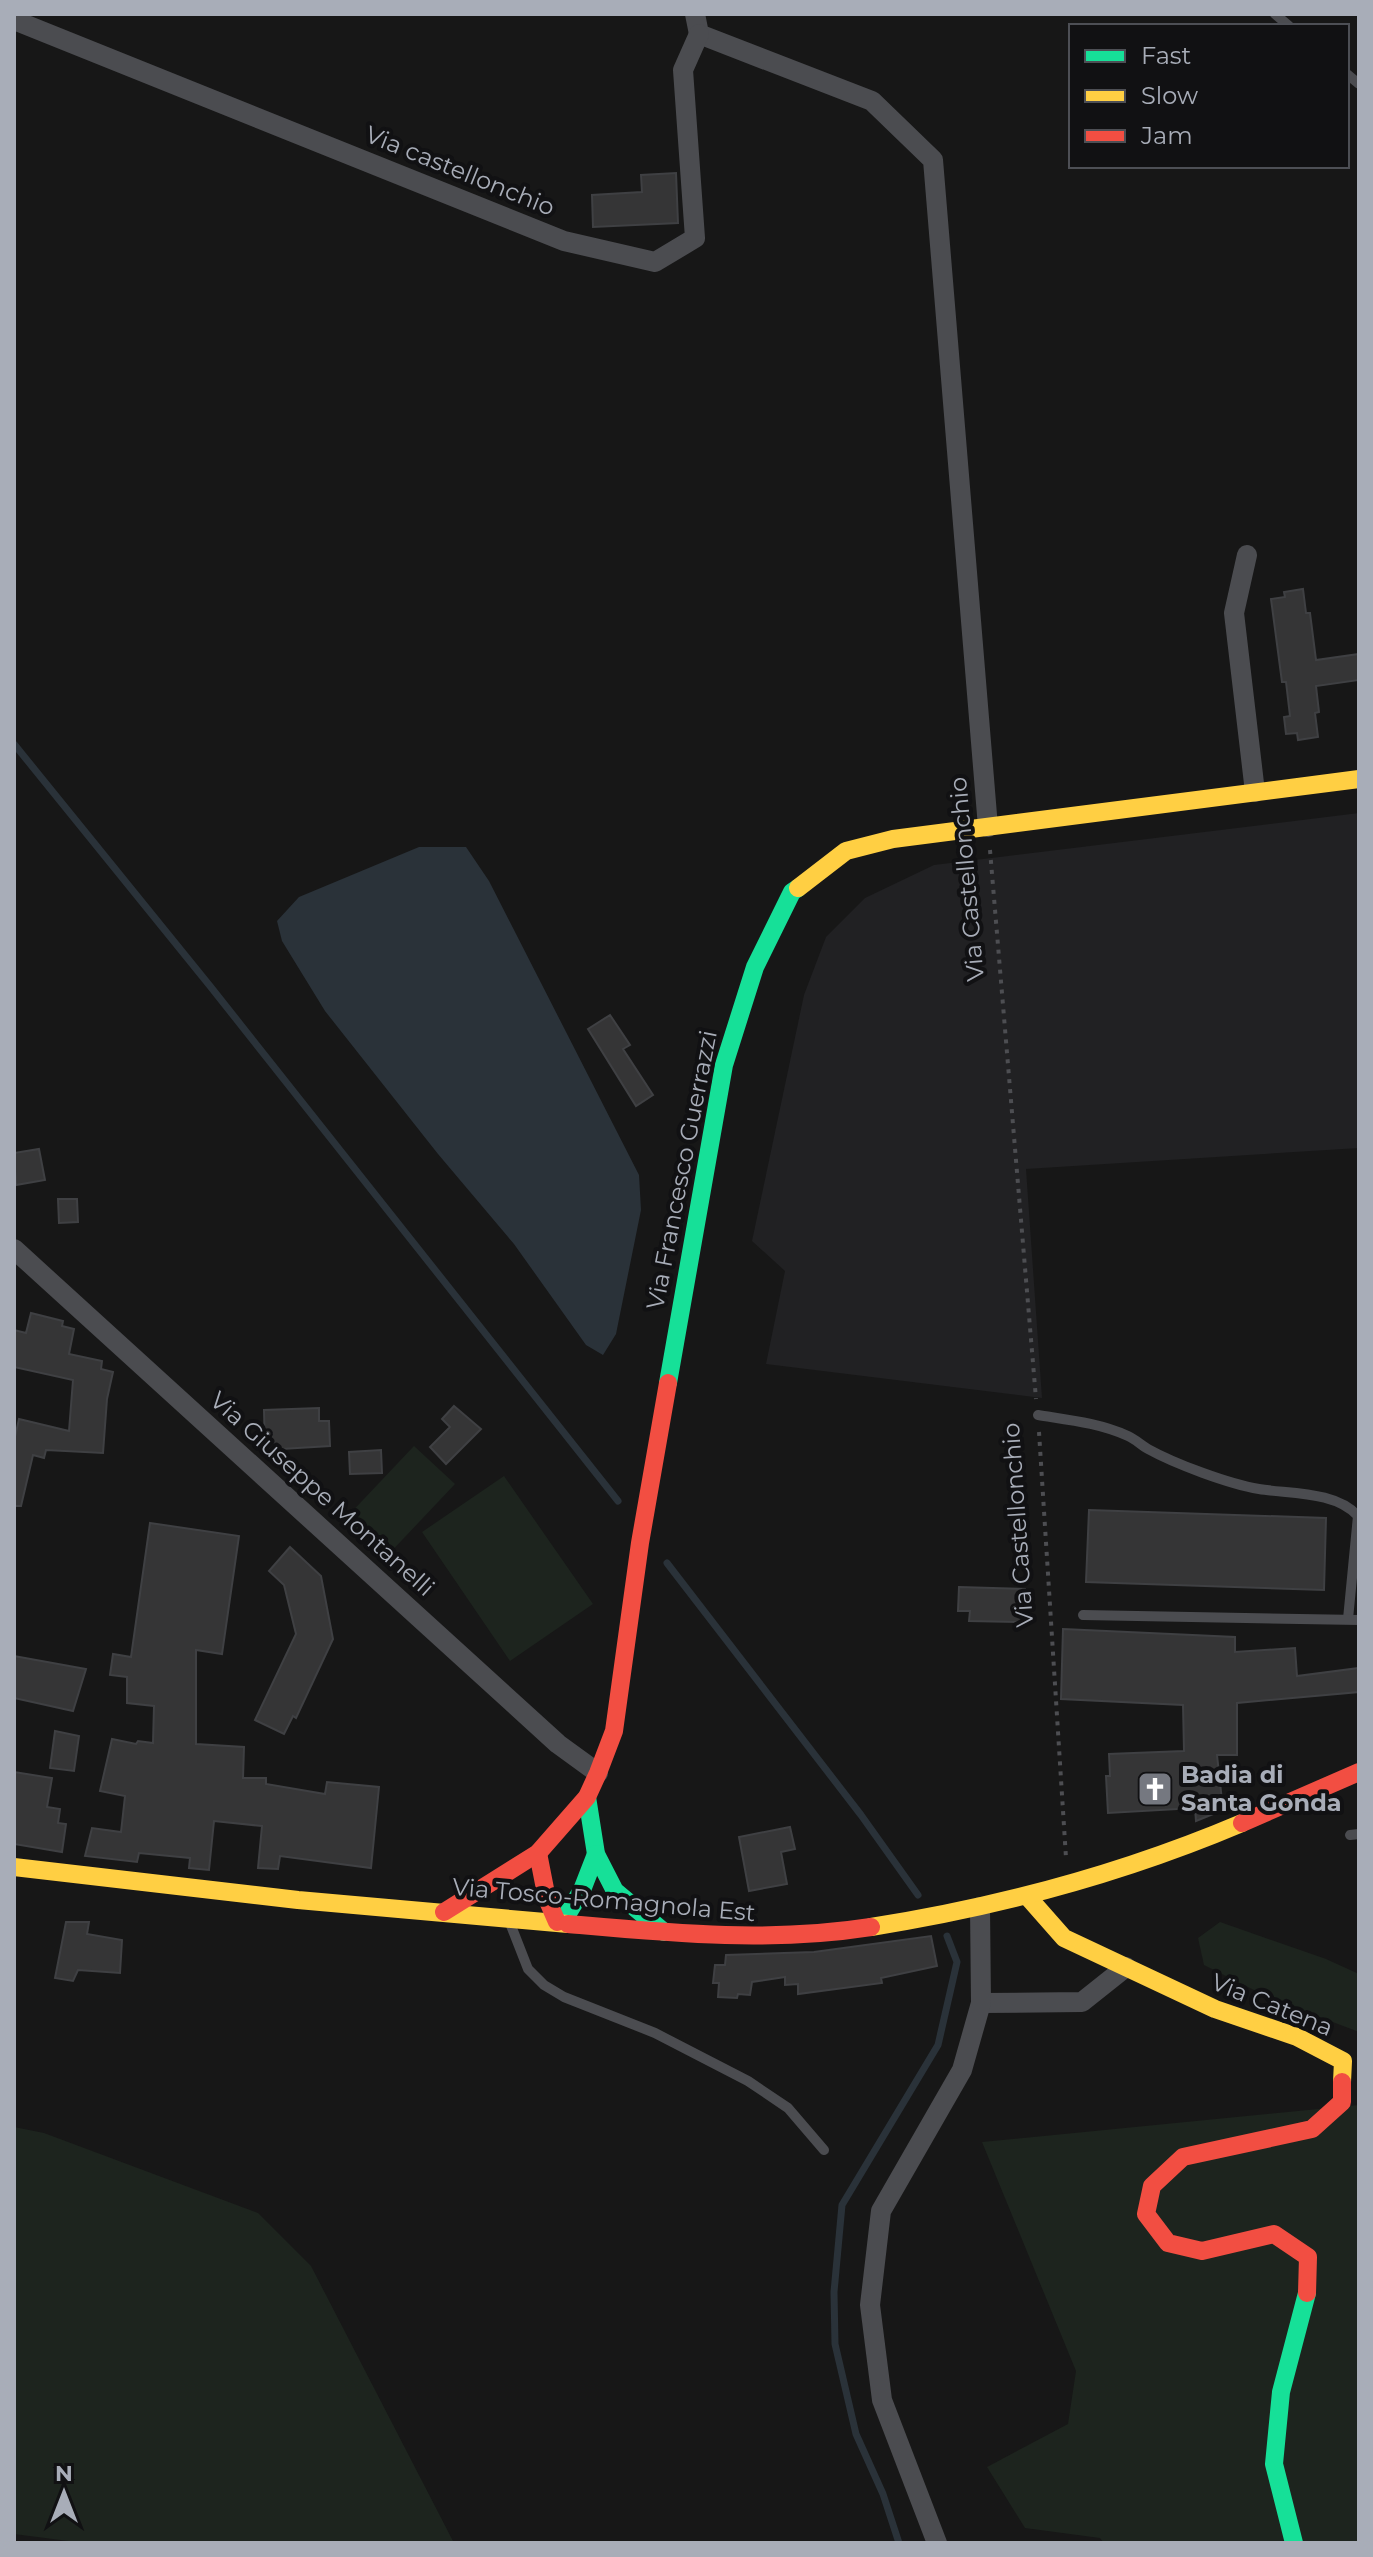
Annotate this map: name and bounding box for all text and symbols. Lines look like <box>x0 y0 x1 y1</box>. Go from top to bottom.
legend <box>1069 24 1349 168</box>
text: Fast <box>1141 41 1192 70</box>
text: Slow <box>1141 81 1198 110</box>
street label: Via castellonchio <box>361 119 559 222</box>
text: Jam <box>1140 121 1193 150</box>
street label: Via Castellonchio <box>943 776 990 982</box>
street label: Via Francesco Guerrazzi <box>640 1028 723 1312</box>
street label: Via Giuseppe Montanelli <box>204 1385 440 1602</box>
street label: Via Castellonchio <box>996 1422 1039 1628</box>
place label: Badia di Santa Gonda <box>1181 1760 1342 1817</box>
church icon: Badia di Santa Gonda <box>1136 1770 1174 1808</box>
street label: Via Tosco-Romagnola Est <box>451 1872 757 1927</box>
street label: Via Catena <box>1207 1967 1337 2042</box>
north arrow <box>24 2453 104 2533</box>
text: N <box>55 2460 73 2487</box>

